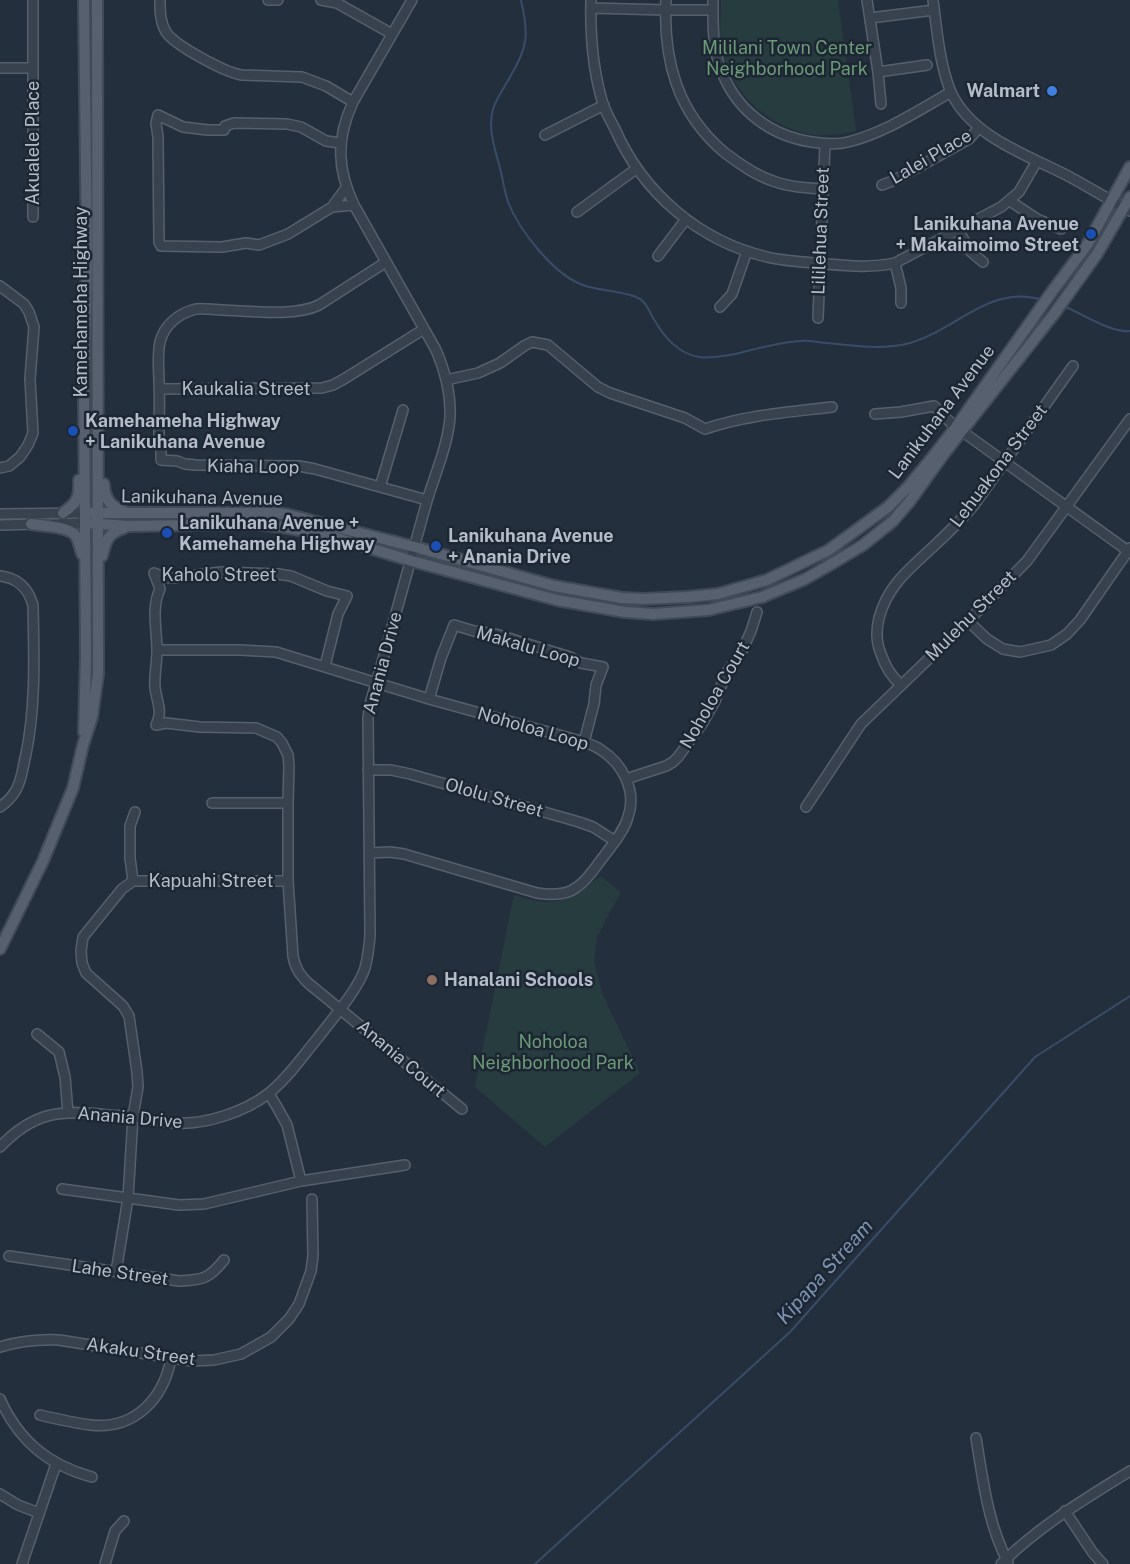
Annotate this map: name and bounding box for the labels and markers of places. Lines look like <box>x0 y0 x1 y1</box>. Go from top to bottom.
place label: Walmart <box>966 80 1040 102</box>
marker: Walmart <box>1045 84 1059 98</box>
place label: Lanikuhana Avenue + Makaimoimo Street <box>896 213 1079 256</box>
marker: Lanikuhana Avenue + Makaimoimo Street <box>1084 227 1098 241</box>
place label: Kamehameha Highway + Lanikuhana Avenue <box>85 410 281 452</box>
marker: Kamehameha Highway + Lanikuhana Avenue <box>66 424 80 438</box>
place label: Lanikuhana Avenue + Kamehameha Highway <box>179 512 375 554</box>
place label: Lanikuhana Avenue + Anania Drive <box>448 525 614 568</box>
marker: Lanikuhana Avenue + Kamehameha Highway <box>160 526 174 540</box>
marker: Lanikuhana Avenue + Anania Drive <box>429 539 443 553</box>
place label: Hanalani Schools <box>444 969 593 991</box>
marker: Hanalani Schools <box>425 973 439 987</box>

